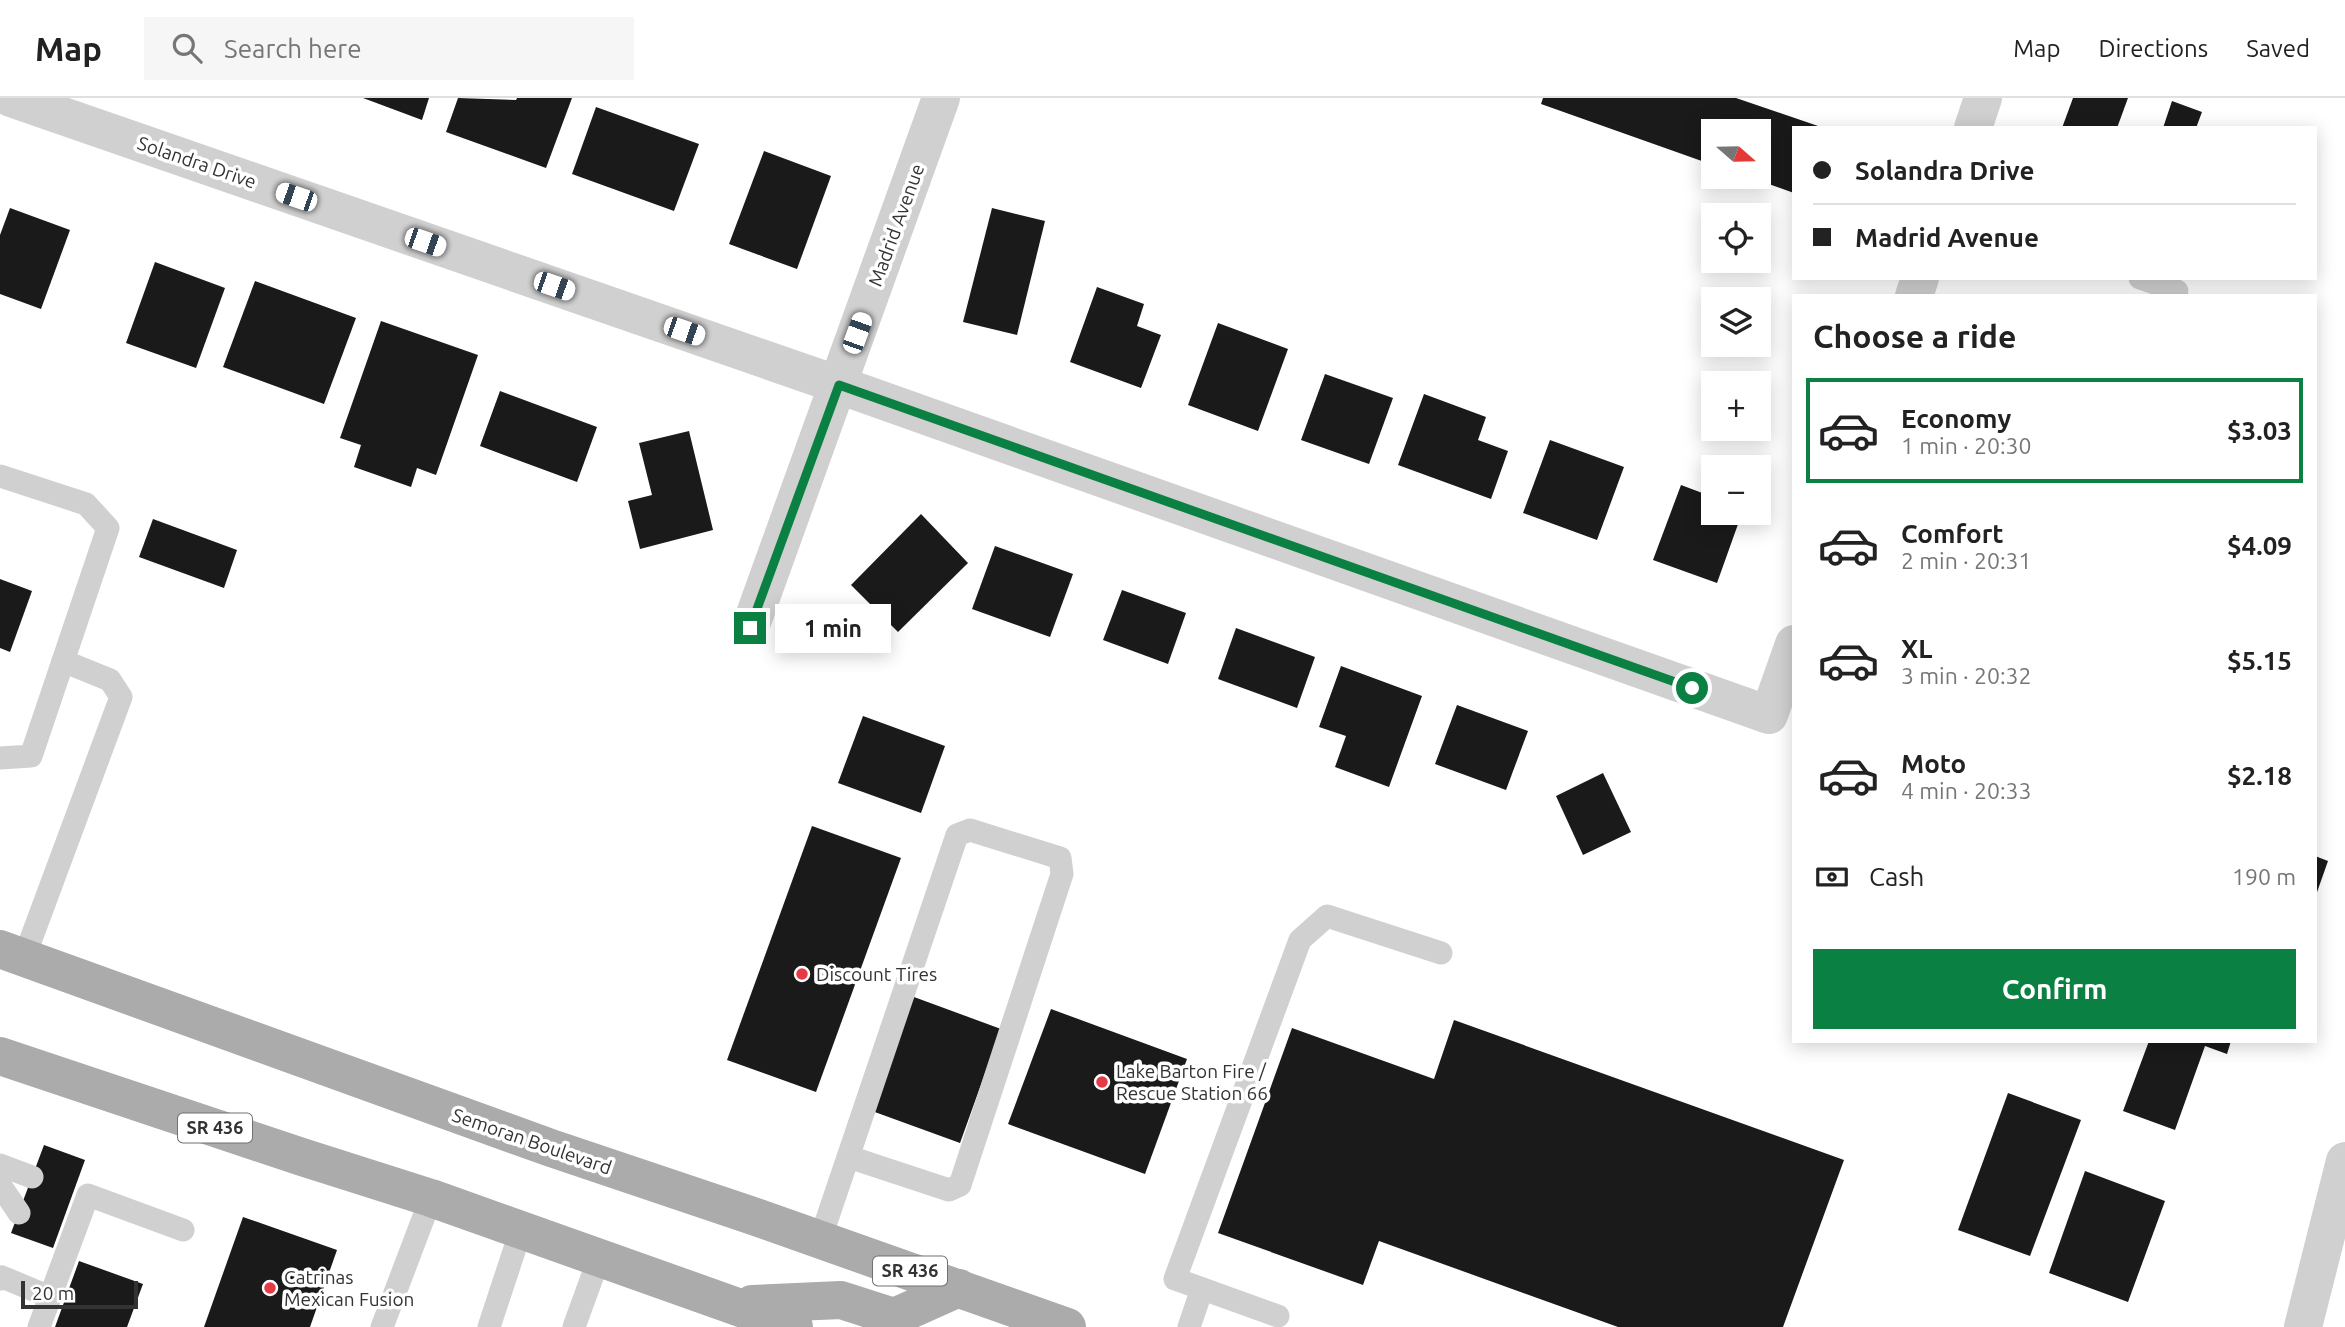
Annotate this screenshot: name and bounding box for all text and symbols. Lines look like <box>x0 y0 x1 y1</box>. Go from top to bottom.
search box <box>144 17 634 80</box>
icon: search <box>168 29 206 67</box>
text: Map <box>35 30 102 67</box>
text: Search here <box>224 34 362 63</box>
text: Map <box>2013 35 2060 62</box>
text: Directions <box>2098 35 2208 62</box>
text: Saved <box>2246 35 2310 62</box>
north arrow <box>1701 119 1771 189</box>
map controls <box>1701 119 1771 525</box>
street label: Solandra Drive <box>135 131 259 193</box>
text: Solandra Drive <box>1855 156 2034 185</box>
street label: Madrid Avenue <box>864 161 928 289</box>
car <box>273 180 320 214</box>
button: locate <box>1701 203 1771 273</box>
text: Madrid Avenue <box>1855 223 2039 252</box>
car <box>402 225 449 259</box>
car <box>531 269 578 303</box>
button: layers <box>1701 287 1771 357</box>
car <box>840 310 875 356</box>
car <box>661 314 708 348</box>
text: Choose a ride <box>1813 318 2016 354</box>
button: + <box>1701 371 1771 441</box>
icon: car <box>1817 399 1880 462</box>
text: Economy <box>1901 404 2011 433</box>
text: $3.03 <box>2227 416 2292 445</box>
text: 1 min · 20:30 <box>1901 433 2032 458</box>
button: − <box>1701 455 1771 525</box>
icon: car <box>1817 514 1880 577</box>
text: Comfort <box>1901 519 2004 548</box>
text: $4.09 <box>2227 531 2292 560</box>
text: 2 min · 20:31 <box>1901 548 2032 573</box>
callout: 1 min <box>774 603 890 652</box>
route end <box>734 612 766 644</box>
text: 1 min <box>804 616 862 641</box>
icon: car <box>1817 629 1880 692</box>
text: XL <box>1901 634 1932 663</box>
text: $5.15 <box>2227 646 2292 675</box>
text: 3 min · 20:32 <box>1901 663 2032 688</box>
route start <box>1676 672 1708 704</box>
icon: car <box>1817 744 1880 807</box>
text: Moto <box>1901 749 1966 778</box>
text: $2.18 <box>2227 761 2292 790</box>
text: 4 min · 20:33 <box>1901 778 2032 803</box>
icon: cash <box>1813 858 1851 896</box>
text: Cash <box>1869 862 1924 891</box>
text: 190 m <box>2232 864 2296 889</box>
button: Confirm <box>1813 949 2296 1029</box>
place label: Discount Tires <box>816 963 937 985</box>
marker: Discount Tires <box>794 966 810 982</box>
place label: Lake Barton Fire / Rescue Station 66 <box>1116 1060 1268 1104</box>
marker: Lake Barton Fire / Rescue Station 66 <box>1094 1074 1110 1090</box>
street label: Semoran Boulevard <box>450 1103 614 1179</box>
road number: SR 436 <box>178 1113 252 1142</box>
road number: SR 436 <box>873 1256 947 1286</box>
place label: Catrinas Mexican Fusion <box>284 1266 414 1310</box>
scale bar <box>21 1278 138 1310</box>
marker: Catrinas Mexican Fusion <box>262 1280 278 1296</box>
text: 20 m <box>32 1282 74 1304</box>

